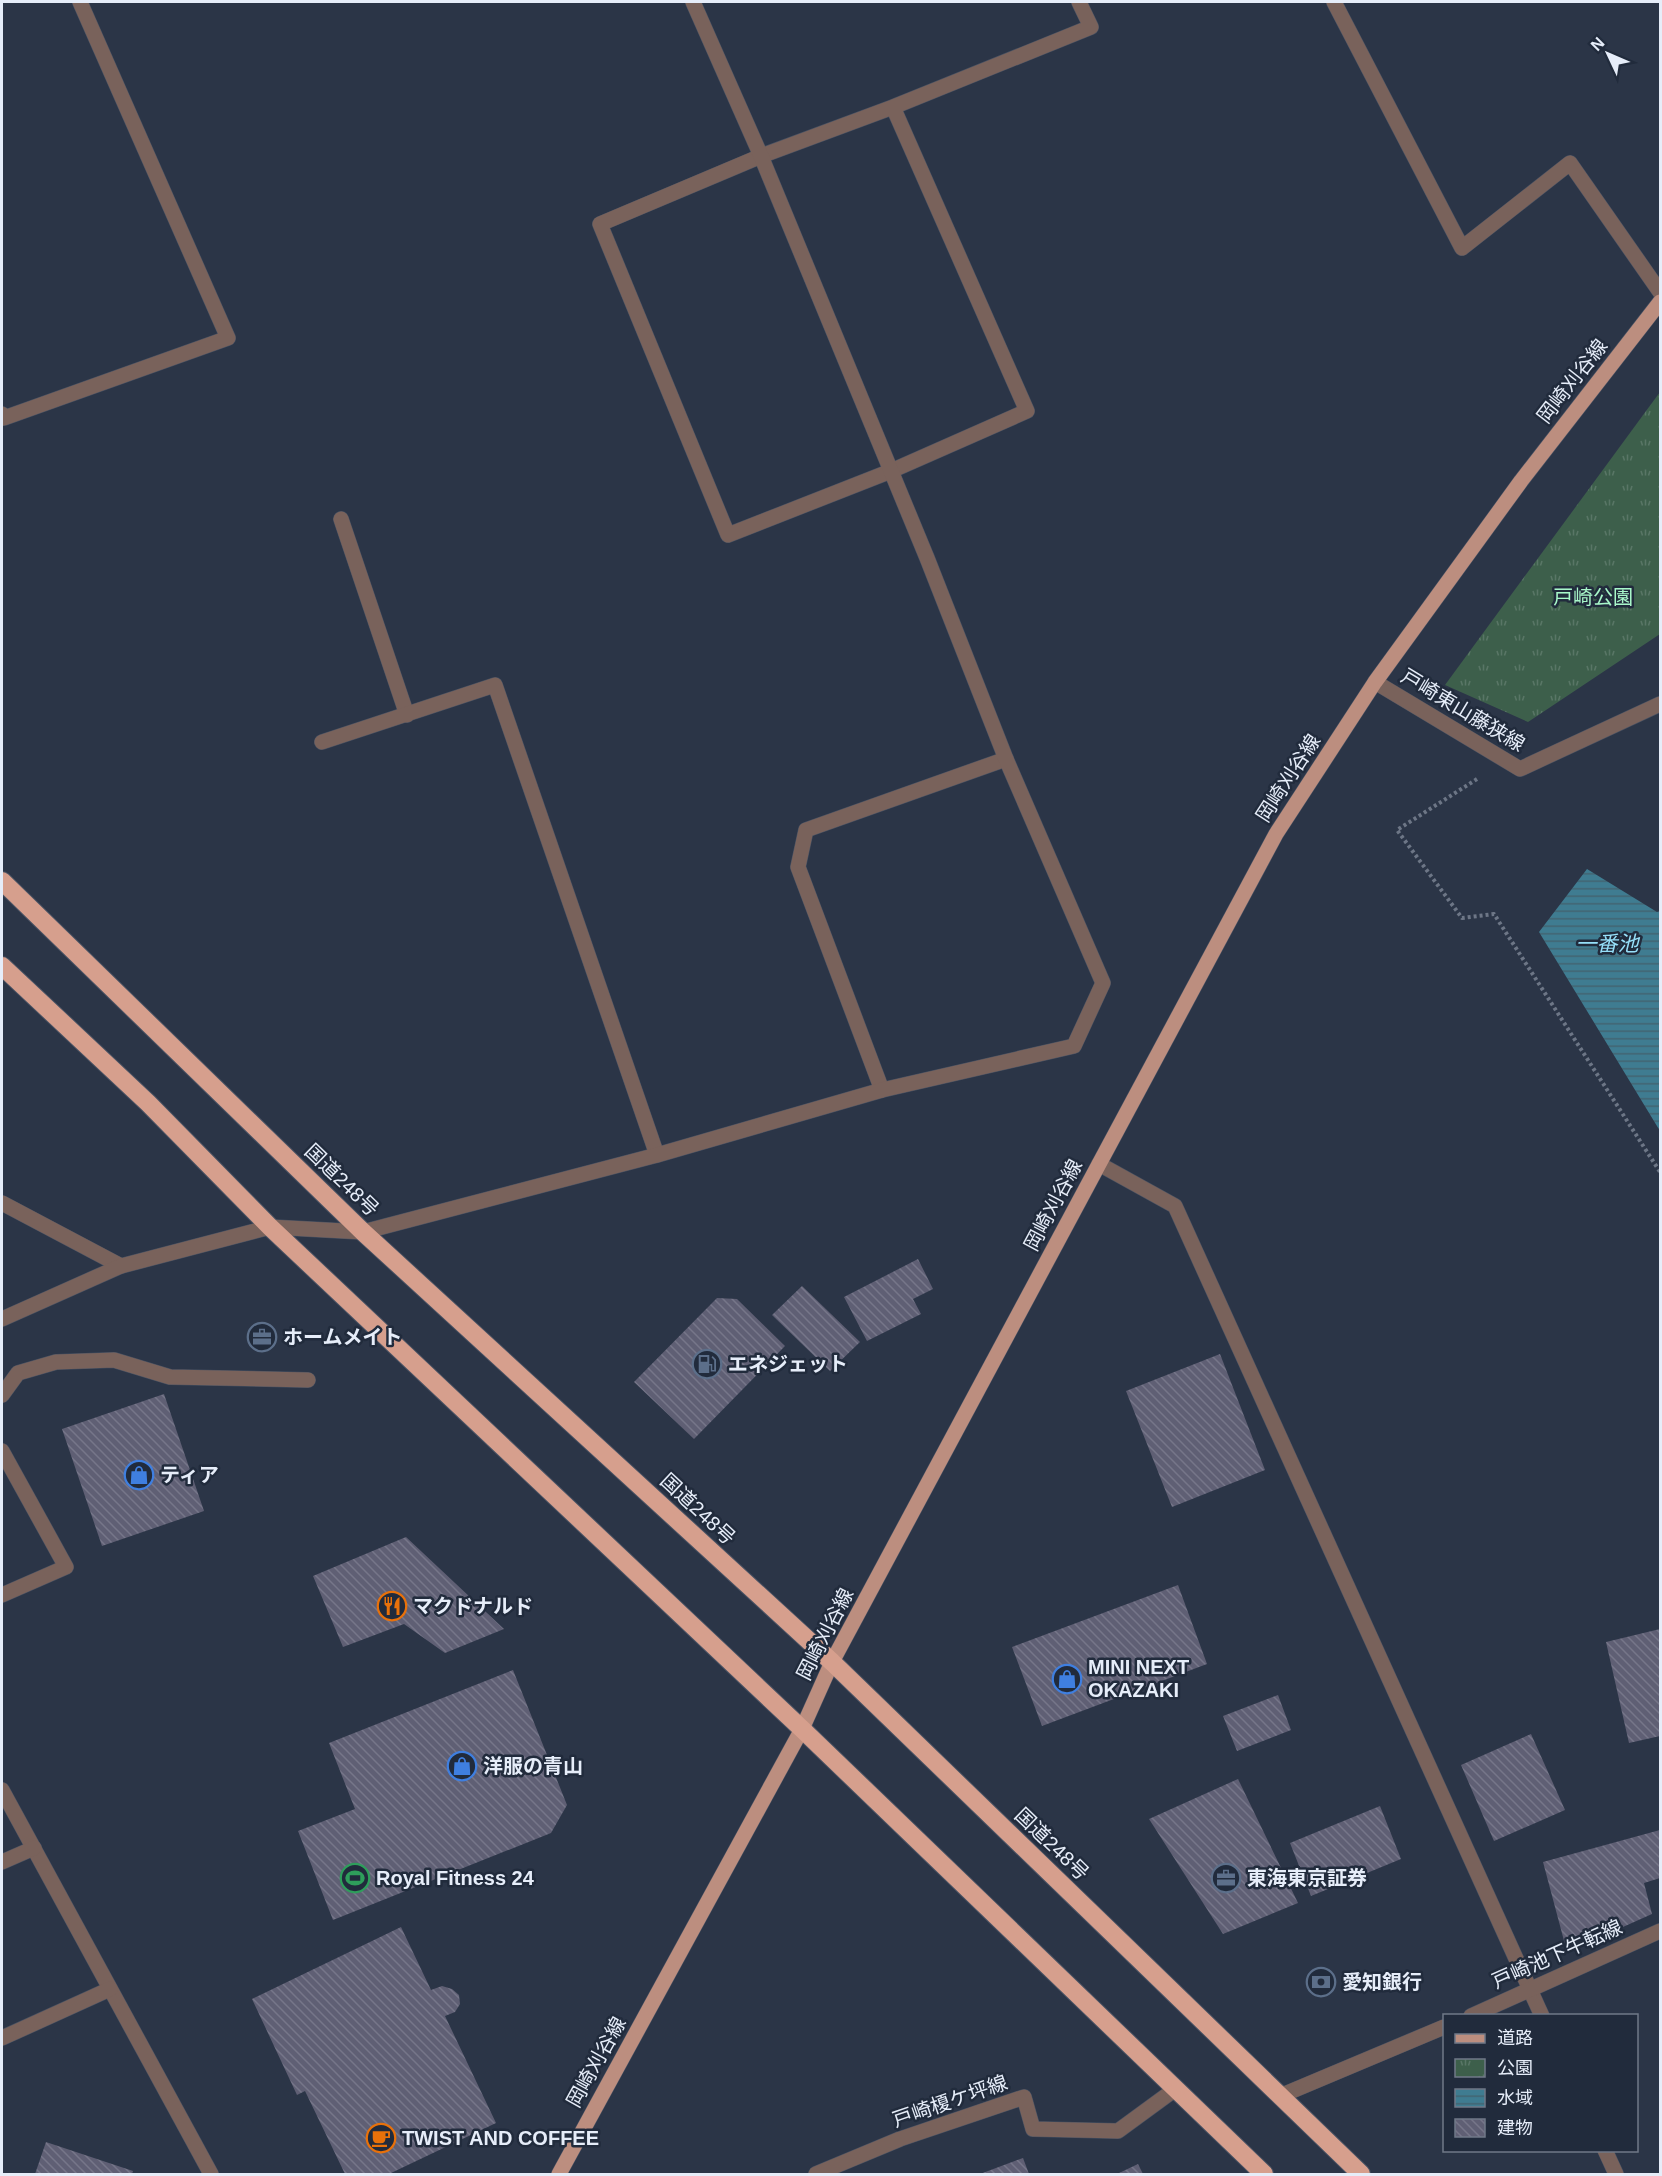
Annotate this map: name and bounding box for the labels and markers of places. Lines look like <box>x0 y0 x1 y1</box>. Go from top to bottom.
office icon: ホームメイト <box>246 1321 278 1353</box>
place label: ホームメイト <box>283 1326 402 1348</box>
fuel station icon: エネジェット <box>691 1348 723 1380</box>
place label: エネジェット <box>728 1353 848 1375</box>
shop icon: ティア <box>123 1459 155 1491</box>
place label: ティア <box>160 1464 219 1486</box>
restaurant icon: マクドナルド <box>376 1590 408 1622</box>
place label: マクドナルド <box>413 1595 533 1617</box>
place label: MINI NEXT OKAZAKI <box>1088 1656 1189 1701</box>
shop icon: MINI NEXT OKAZAKI <box>1051 1663 1083 1695</box>
shop icon: 洋服の青山 <box>446 1750 478 1782</box>
place label: 洋服の青山 <box>483 1755 583 1777</box>
sports icon: Royal Fitness 24 <box>339 1862 371 1894</box>
office icon: 東海東京証券 <box>1210 1862 1242 1894</box>
place label: Royal Fitness 24 <box>376 1867 535 1889</box>
place label: 東海東京証券 <box>1247 1867 1367 1889</box>
bank icon: 愛知銀行 <box>1305 1966 1337 1998</box>
place label: 愛知銀行 <box>1342 1971 1422 1993</box>
cafe icon: TWIST AND COFFEE <box>365 2122 397 2154</box>
place label: TWIST AND COFFEE <box>402 2127 599 2149</box>

